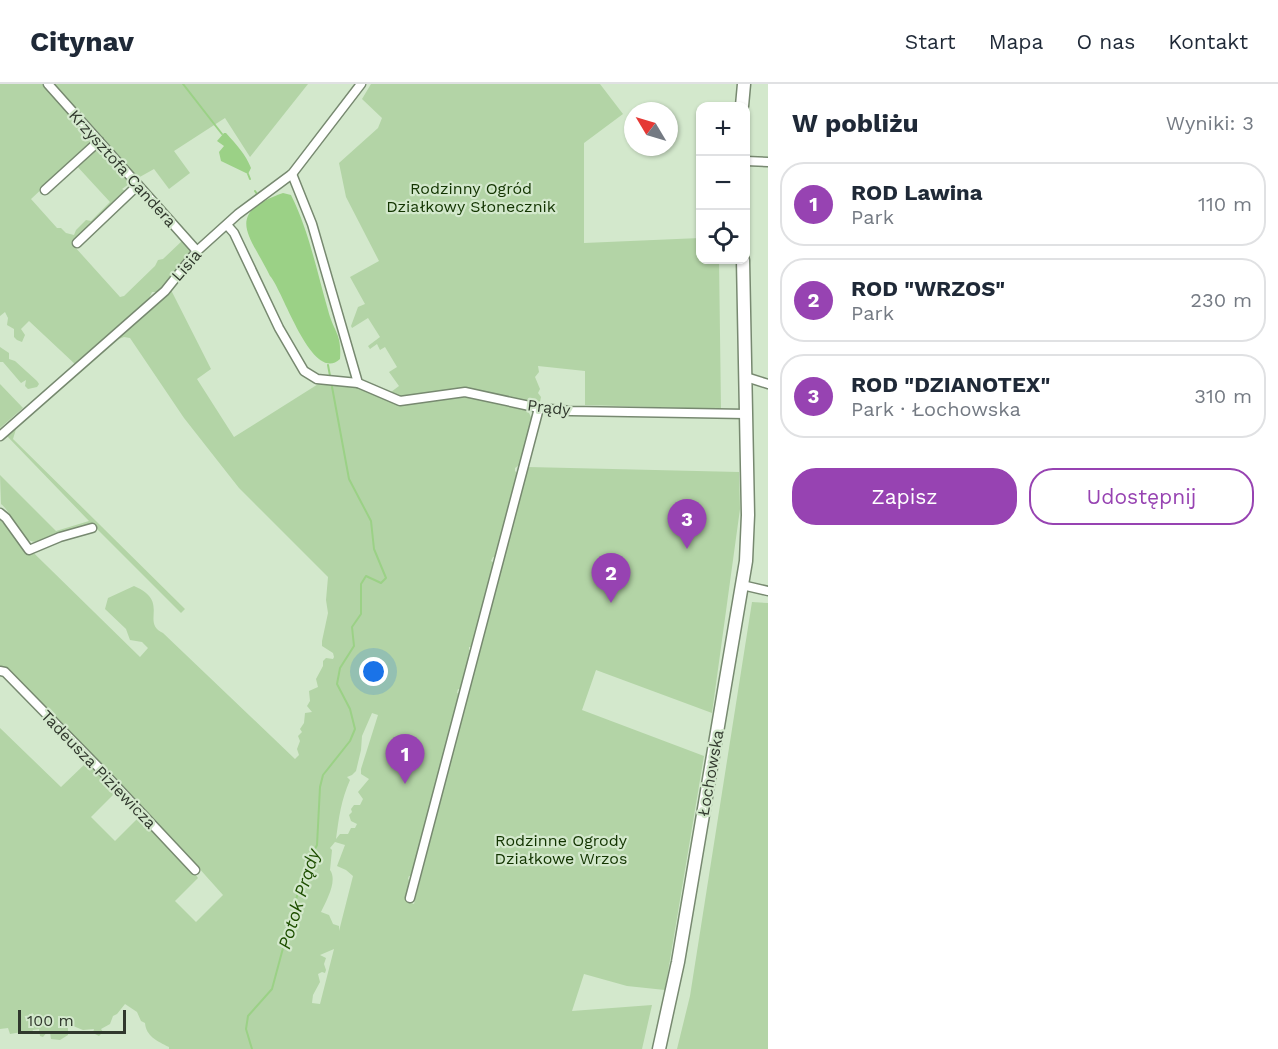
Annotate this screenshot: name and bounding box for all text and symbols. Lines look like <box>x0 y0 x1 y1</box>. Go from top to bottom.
text: Citynav <box>30 25 134 58</box>
text: Start <box>905 29 956 54</box>
text: Mapa <box>989 29 1043 54</box>
text: O nas <box>1076 29 1135 54</box>
text: Kontakt <box>1168 29 1248 54</box>
north arrow <box>624 102 678 156</box>
map controls <box>696 102 750 264</box>
button: + <box>696 102 750 156</box>
street label: Krzysztofa Candera <box>65 106 180 231</box>
text: W pobliżu <box>792 108 919 138</box>
text: Wyniki: 3 <box>1166 111 1254 135</box>
button: − <box>696 156 750 210</box>
park label: Rodzinny Ogród Działkowy Słonecznik <box>386 179 556 216</box>
text: ROD Lawina <box>851 180 982 205</box>
text: 1 <box>809 192 818 216</box>
text: 110 m <box>1198 192 1252 216</box>
text: Park <box>851 205 894 229</box>
button: locate <box>696 210 750 264</box>
street label: Lisia <box>168 246 205 285</box>
text: ROD "WRZOS" <box>851 276 1005 301</box>
text: 2 <box>808 288 819 312</box>
text: 230 m <box>1190 288 1252 312</box>
text: Park <box>851 301 894 325</box>
text: ROD "DZIANOTEX" <box>851 372 1050 397</box>
text: 3 <box>808 384 819 408</box>
text: 310 m <box>1194 384 1252 408</box>
street label: Prądy <box>526 395 572 420</box>
text: Park · Łochowska <box>851 397 1021 421</box>
button: Zapisz <box>792 468 1017 525</box>
button: Udostępnij <box>1029 468 1254 525</box>
pin: 3 <box>668 500 706 549</box>
pin: 2 <box>592 554 630 603</box>
your location <box>359 657 388 686</box>
street label: Tadeusza Piziewicza <box>37 706 160 833</box>
street label: Łochowska <box>694 728 727 818</box>
pin: 1 <box>386 734 424 784</box>
park label: Rodzinne Ogrody Działkowe Wrzos <box>495 831 628 868</box>
water label: Potok Prądy <box>273 844 324 951</box>
scale bar <box>18 1007 126 1034</box>
text: 100 m <box>27 1011 74 1030</box>

